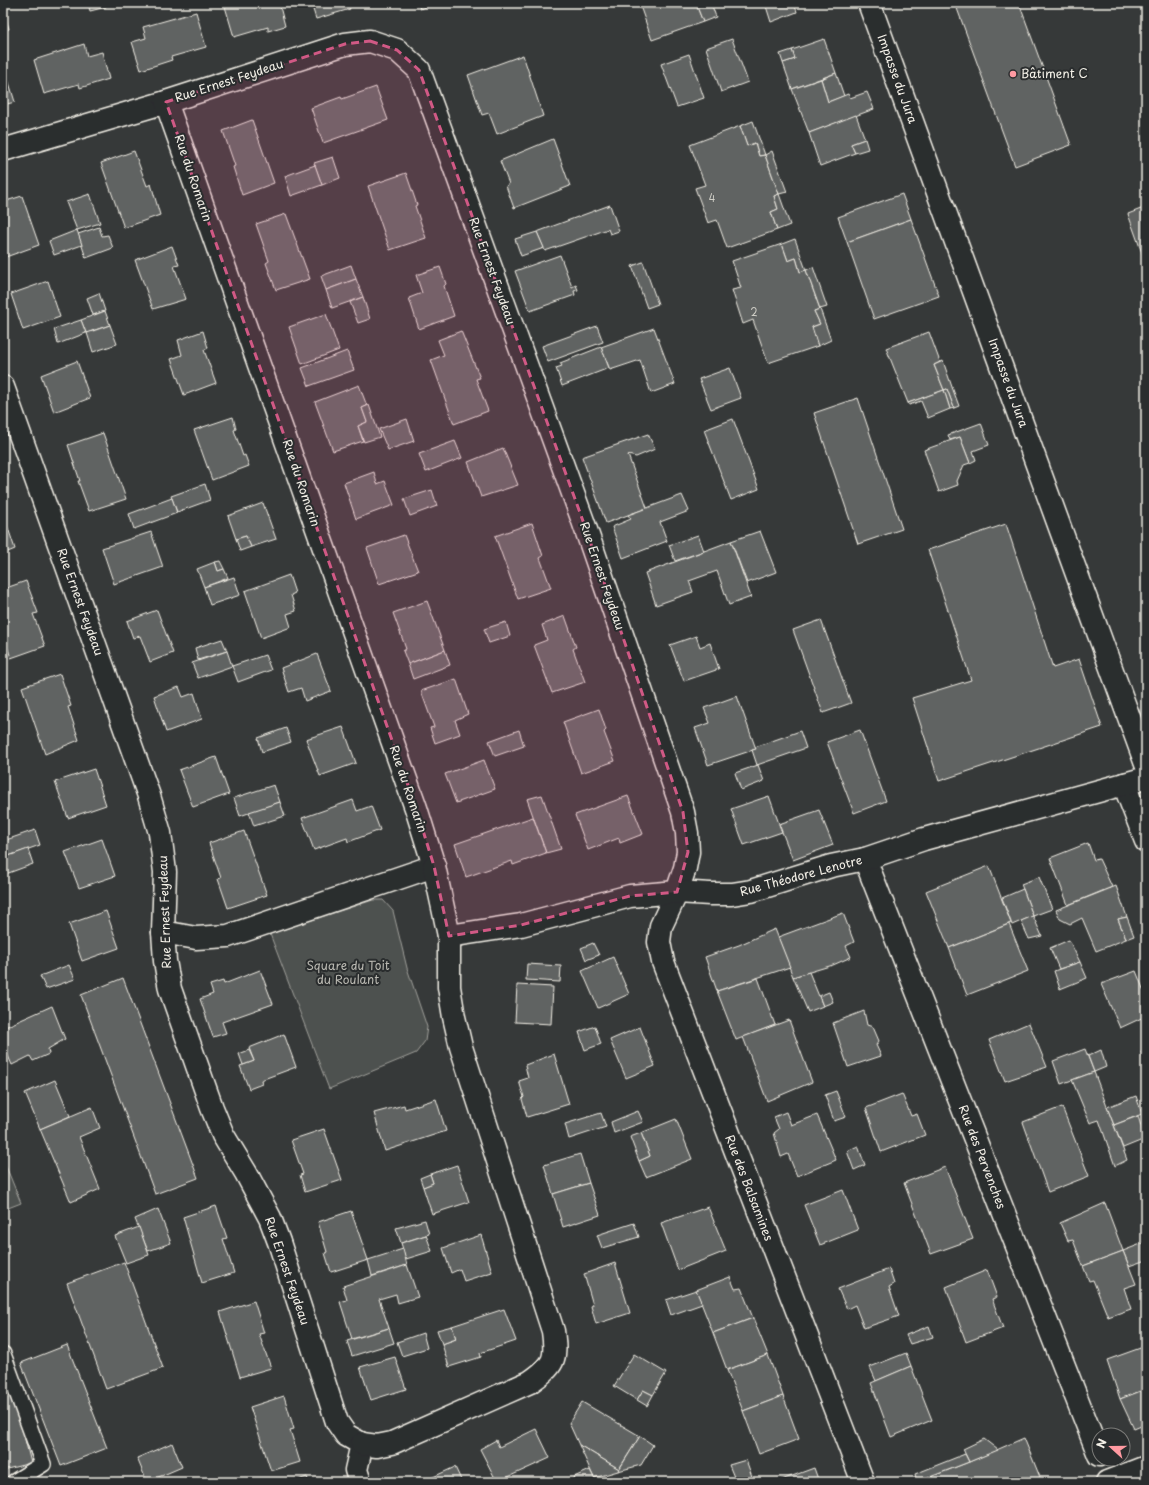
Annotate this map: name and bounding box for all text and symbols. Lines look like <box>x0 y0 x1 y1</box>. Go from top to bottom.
street label: Impasse du Jura <box>873 32 923 126</box>
street label: Rue Ernest Feydeau <box>172 54 285 106</box>
place label: Bâtiment C <box>1021 64 1088 82</box>
marker: Bâtiment C <box>1008 69 1018 79</box>
street label: Rue du Romarin <box>171 132 217 224</box>
house number: 4 <box>709 190 716 205</box>
street label: Rue Ernest Feydeau <box>465 214 521 327</box>
house number: 2 <box>750 304 758 319</box>
street label: Impasse du Jura <box>984 336 1034 430</box>
street label: Rue du Romarin <box>279 437 325 529</box>
street label: Rue Ernest Feydeau <box>576 519 630 632</box>
street label: Rue Ernest Feydeau <box>53 545 109 658</box>
street label: Rue du Romarin <box>386 743 432 835</box>
street label: Rue Théodore Lenotre <box>738 850 864 900</box>
street label: Rue Ernest Feydeau <box>153 855 175 969</box>
park label: Square du Toit du Roulant <box>306 956 390 988</box>
street label: Rue des Pervenches <box>955 1102 1011 1212</box>
street label: Rue des Balsamines <box>721 1132 779 1244</box>
street label: Rue Ernest Feydeau <box>261 1214 315 1327</box>
north arrow <box>1091 1427 1131 1467</box>
text: N <box>1092 1436 1111 1450</box>

